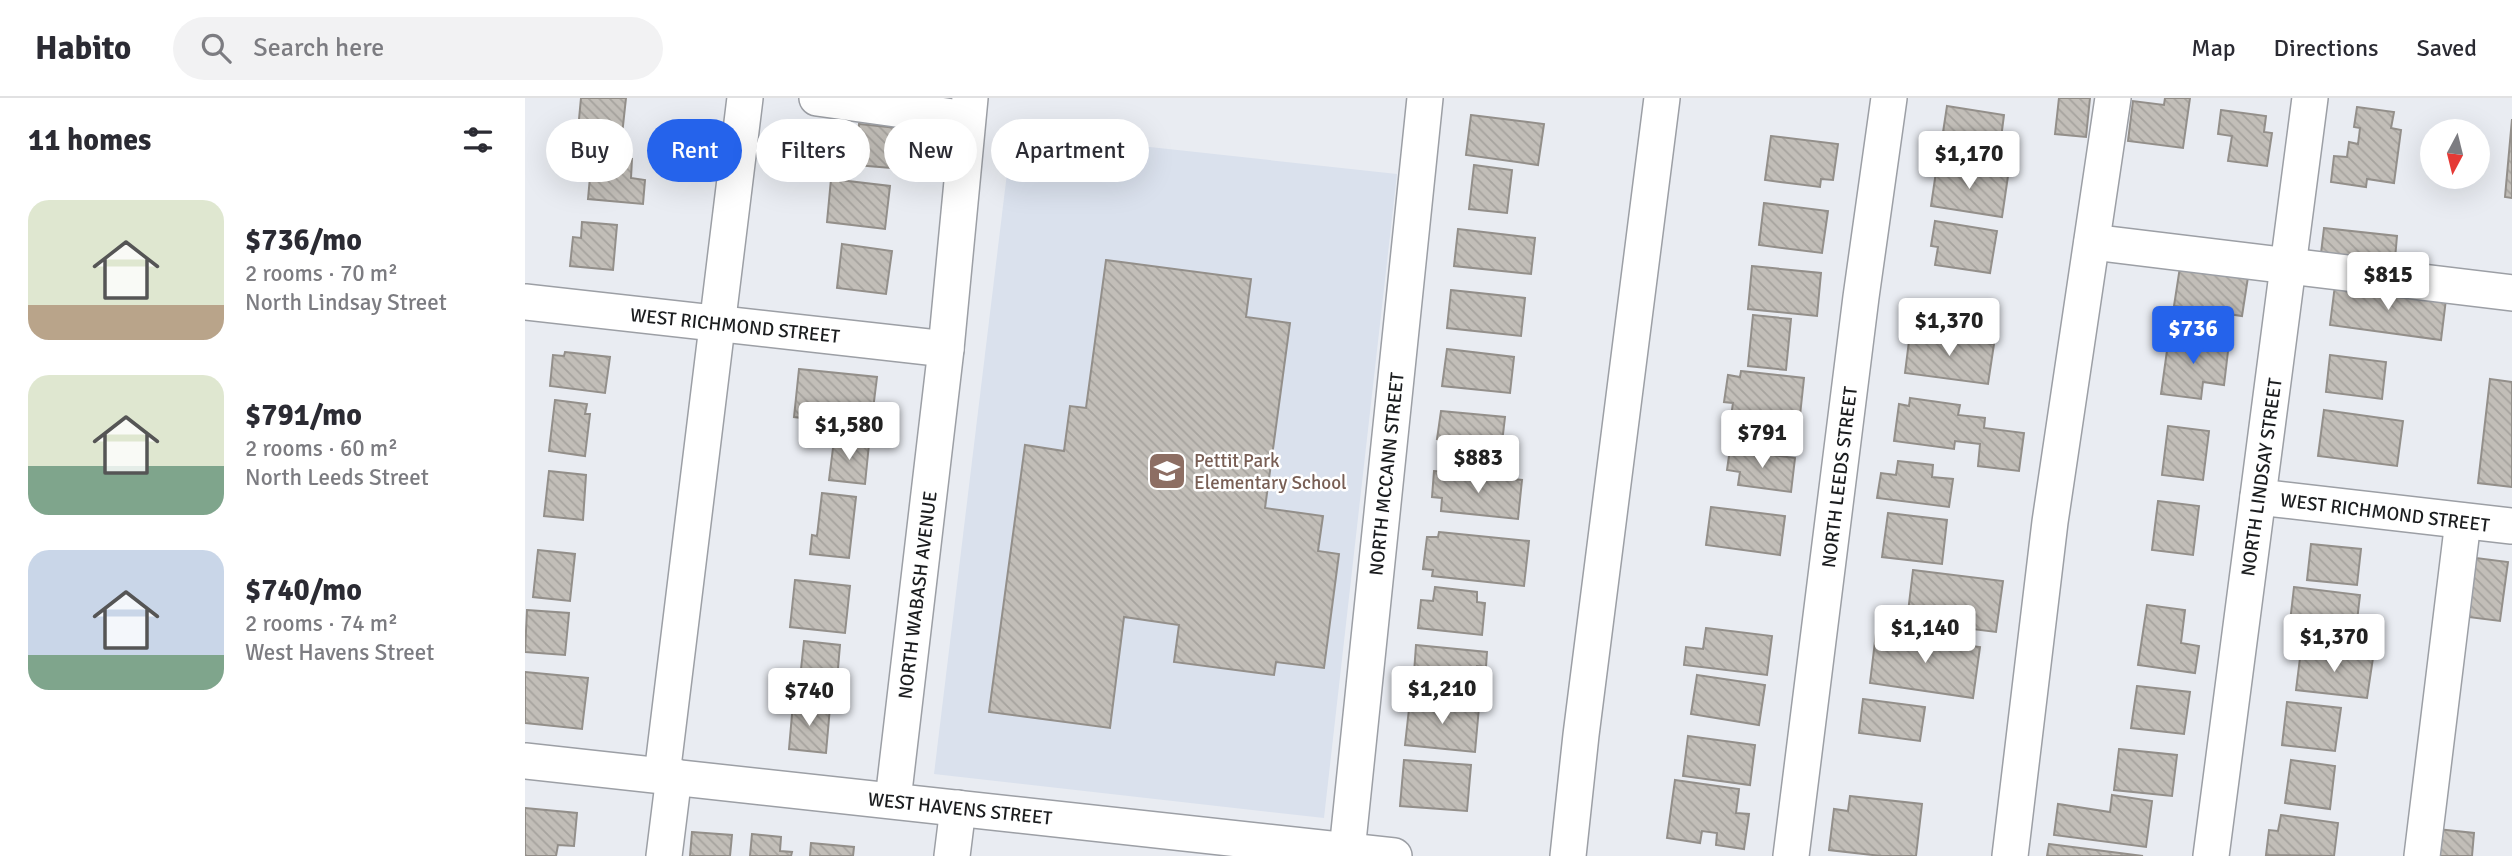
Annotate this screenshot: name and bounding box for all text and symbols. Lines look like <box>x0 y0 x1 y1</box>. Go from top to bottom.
search box <box>173 17 663 80</box>
text: Habito <box>35 28 131 69</box>
icon: search <box>197 29 235 67</box>
text: Search here <box>253 32 384 64</box>
text: Map <box>2191 33 2236 63</box>
text: Directions <box>2274 33 2379 63</box>
text: Saved <box>2417 33 2477 63</box>
chip: Buy <box>546 119 633 182</box>
chip: Rent <box>647 119 742 182</box>
chip: Filters <box>756 119 870 182</box>
chip: New <box>884 119 977 182</box>
chip: Apartment <box>991 119 1149 182</box>
north arrow <box>2420 119 2490 189</box>
map controls <box>2420 119 2490 189</box>
icon: filters <box>459 121 497 159</box>
text: 11 homes <box>28 122 151 159</box>
pin: $1,170 <box>1912 132 2026 191</box>
text: $1,170 <box>1935 139 2003 168</box>
text: $736/mo <box>245 222 362 259</box>
icon: home <box>84 228 168 312</box>
pin: $815 <box>2347 252 2429 312</box>
text: 2 rooms · 70 m² <box>245 259 398 288</box>
text: $815 <box>2363 260 2413 289</box>
text: North Lindsay Street <box>245 288 447 317</box>
pin: $1,370 <box>1892 299 2006 358</box>
street label: WEST RICHMOND STREET <box>629 303 842 349</box>
text: $1,370 <box>1915 306 1983 335</box>
pin: $736 <box>2152 306 2234 366</box>
text: $736 <box>2168 314 2218 343</box>
street label: NORTH MCCANN STREET <box>1364 371 1410 577</box>
street label: NORTH LINDSAY STREET <box>2236 376 2288 578</box>
street label: NORTH LEEDS STREET <box>1817 384 1863 569</box>
text: $791/mo <box>245 397 362 434</box>
pin: $1,580 <box>792 402 906 462</box>
icon: home <box>84 403 168 487</box>
text: $1,580 <box>815 410 883 439</box>
pin: $791 <box>1721 410 1803 470</box>
text: $791 <box>1737 418 1787 447</box>
text: 2 rooms · 60 m² <box>245 434 398 463</box>
pin: $883 <box>1437 436 1519 495</box>
text: $883 <box>1453 443 1503 472</box>
place label: Pettit Park Elementary School <box>1194 449 1347 495</box>
school or university icon: Pettit Park Elementary School <box>1146 450 1188 492</box>
text: North Leeds Street <box>245 463 429 492</box>
street label: WEST RICHMOND STREET <box>2279 488 2492 538</box>
street label: NORTH WABASH AVENUE <box>893 490 943 701</box>
text: $740/mo <box>245 572 362 609</box>
icon: home <box>84 578 168 662</box>
pin: $1,140 <box>1868 606 1982 665</box>
text: 2 rooms · 74 m² <box>245 609 398 638</box>
text: $1,140 <box>1891 613 1959 642</box>
pin: $1,370 <box>2277 614 2391 674</box>
text: $1,370 <box>2300 622 2368 651</box>
text: West Havens Street <box>245 638 434 667</box>
pin: $1,210 <box>1385 666 1499 726</box>
pin: $740 <box>768 668 850 728</box>
text: $1,210 <box>1408 674 1476 703</box>
text: $740 <box>784 676 834 705</box>
street label: WEST HAVENS STREET <box>867 787 1054 831</box>

